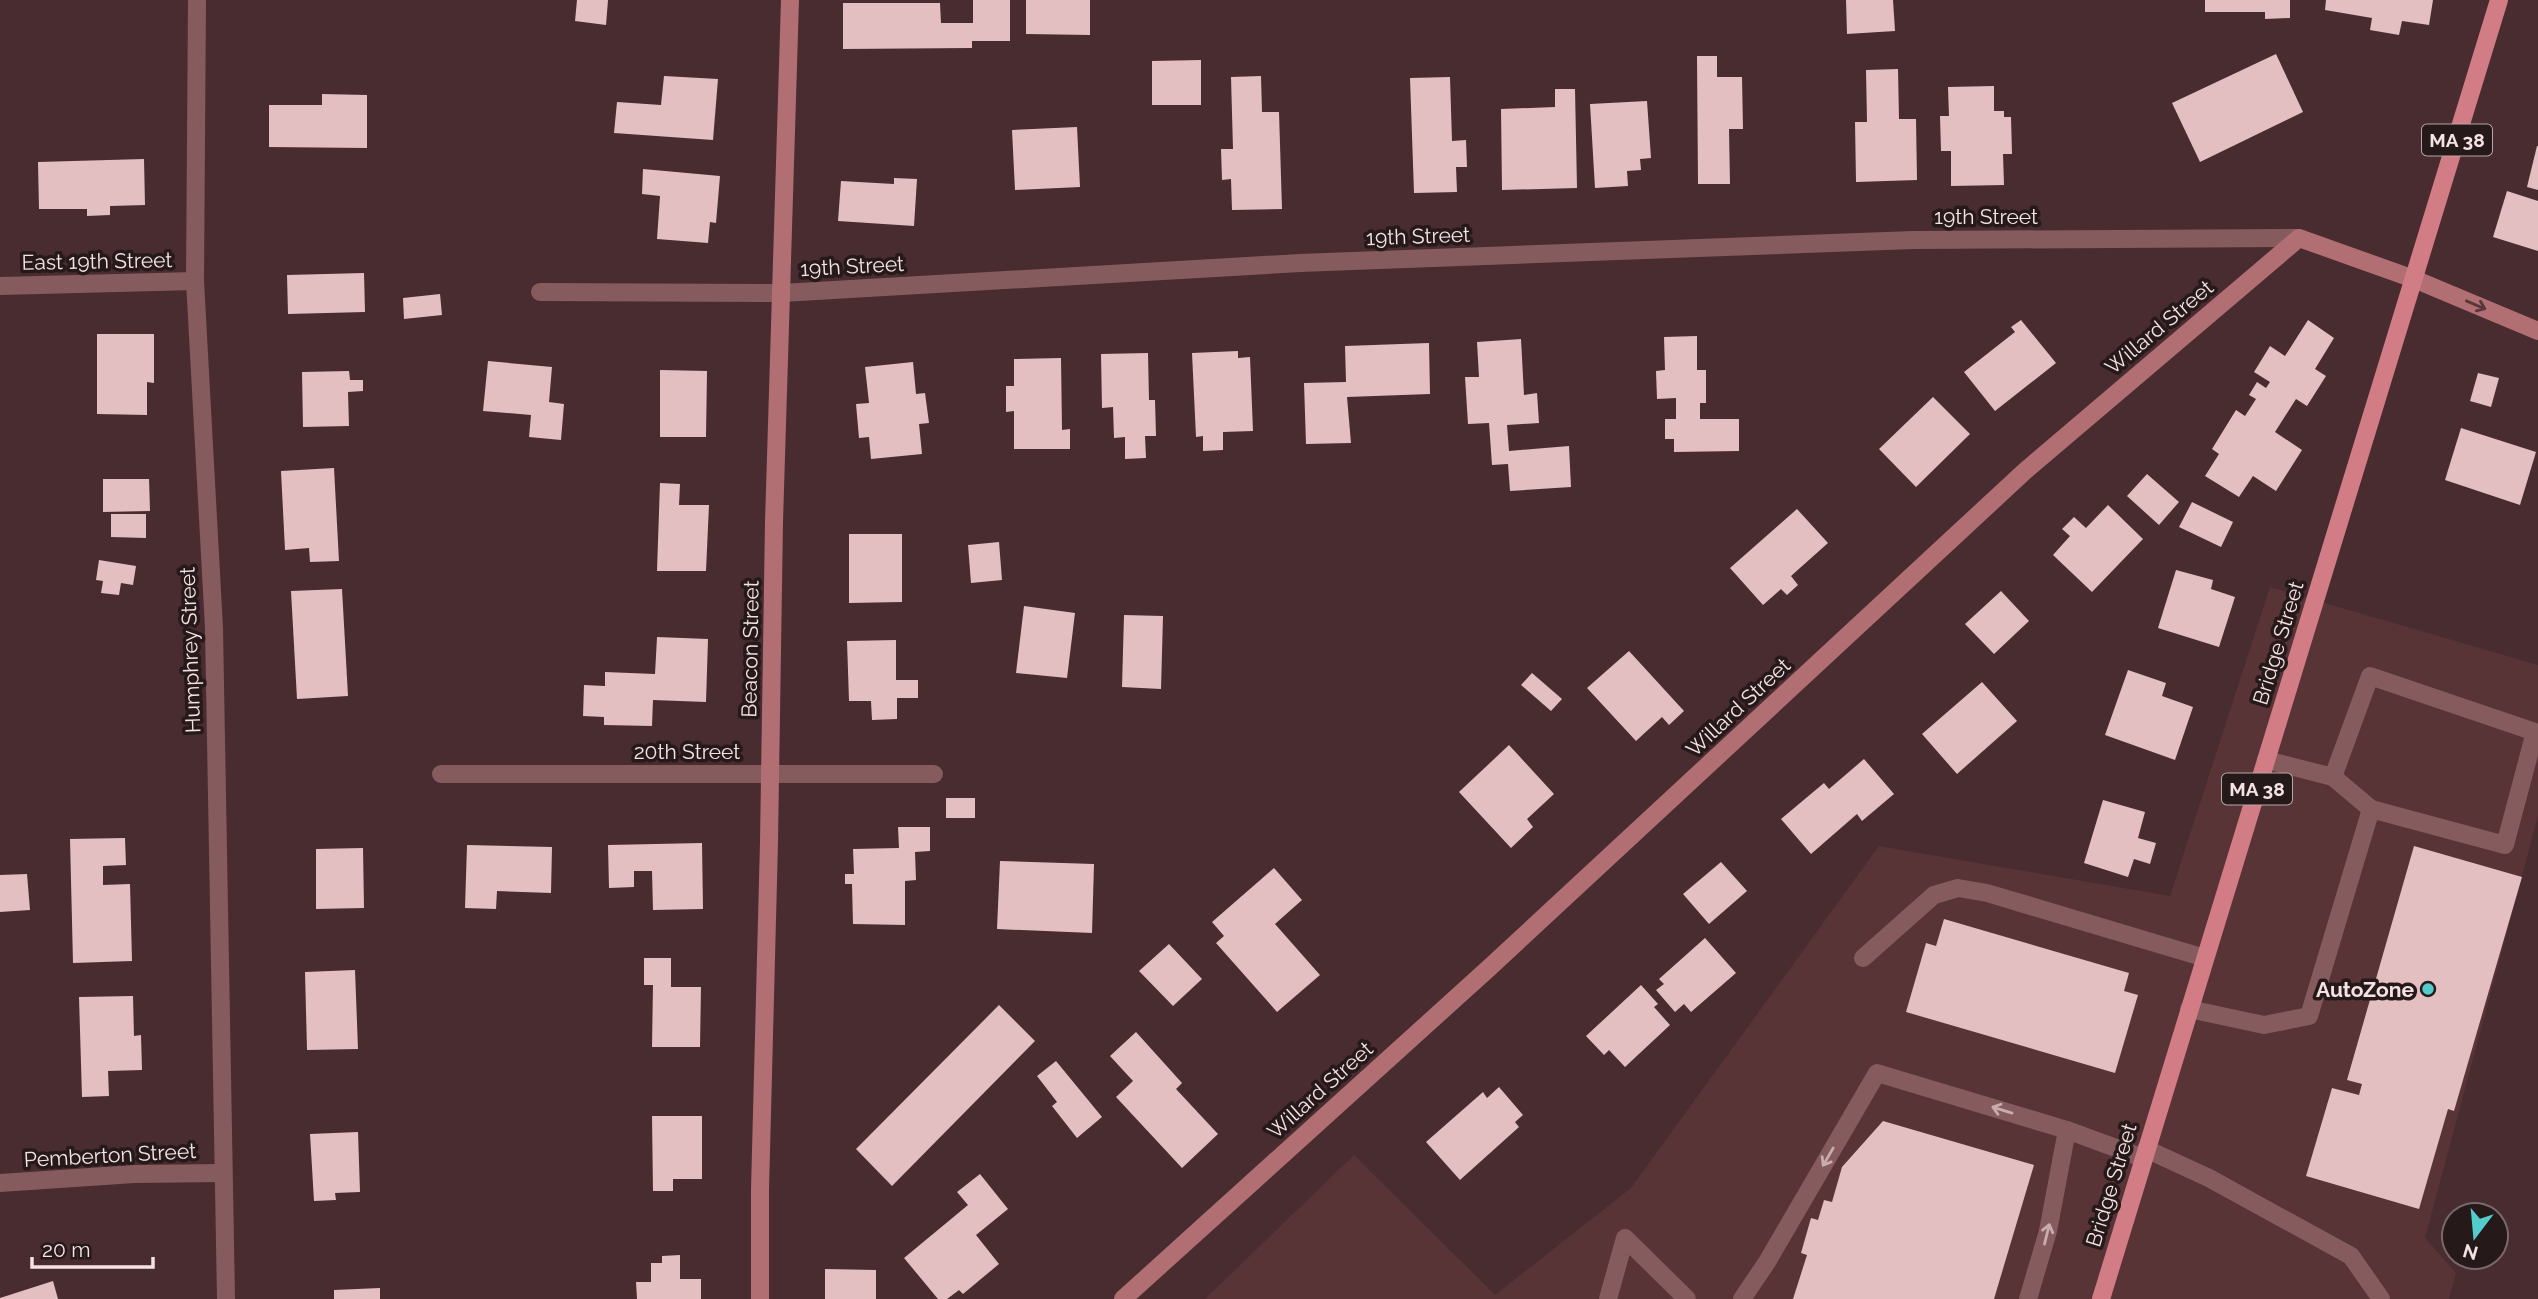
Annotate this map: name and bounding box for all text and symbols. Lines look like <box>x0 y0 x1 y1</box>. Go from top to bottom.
road number: MA 38 <box>2422 124 2492 156</box>
street label: 19th Street <box>1934 204 2038 229</box>
street label: 19th Street <box>1366 222 1470 250</box>
street label: East 19th Street <box>21 247 173 275</box>
street label: 19th Street <box>799 251 905 281</box>
street label: Willard Street <box>2100 275 2218 379</box>
one-way arrow <box>2465 300 2486 313</box>
street label: Humphrey Street <box>175 567 205 733</box>
street label: Bridge Street <box>2247 578 2309 708</box>
street label: Beacon Street <box>736 580 764 718</box>
street label: Willard Street <box>1681 652 1795 762</box>
street label: 20th Street <box>634 739 740 764</box>
road number: MA 38 <box>2222 774 2292 804</box>
place label: AutoZone <box>2316 977 2414 1002</box>
marker: AutoZone <box>2420 981 2436 997</box>
street label: Willard Street <box>1262 1036 1378 1144</box>
one-way arrow <box>1991 1103 2013 1116</box>
street label: Bridge Street <box>2080 1120 2142 1250</box>
street label: Pemberton Street <box>23 1138 197 1172</box>
one-way arrow <box>1821 1147 1835 1167</box>
north arrow <box>2440 1201 2510 1271</box>
one-way arrow <box>2041 1223 2054 1246</box>
scale bar <box>32 1226 152 1270</box>
text: 20 m <box>42 1237 90 1262</box>
text: N <box>2460 1240 2480 1265</box>

